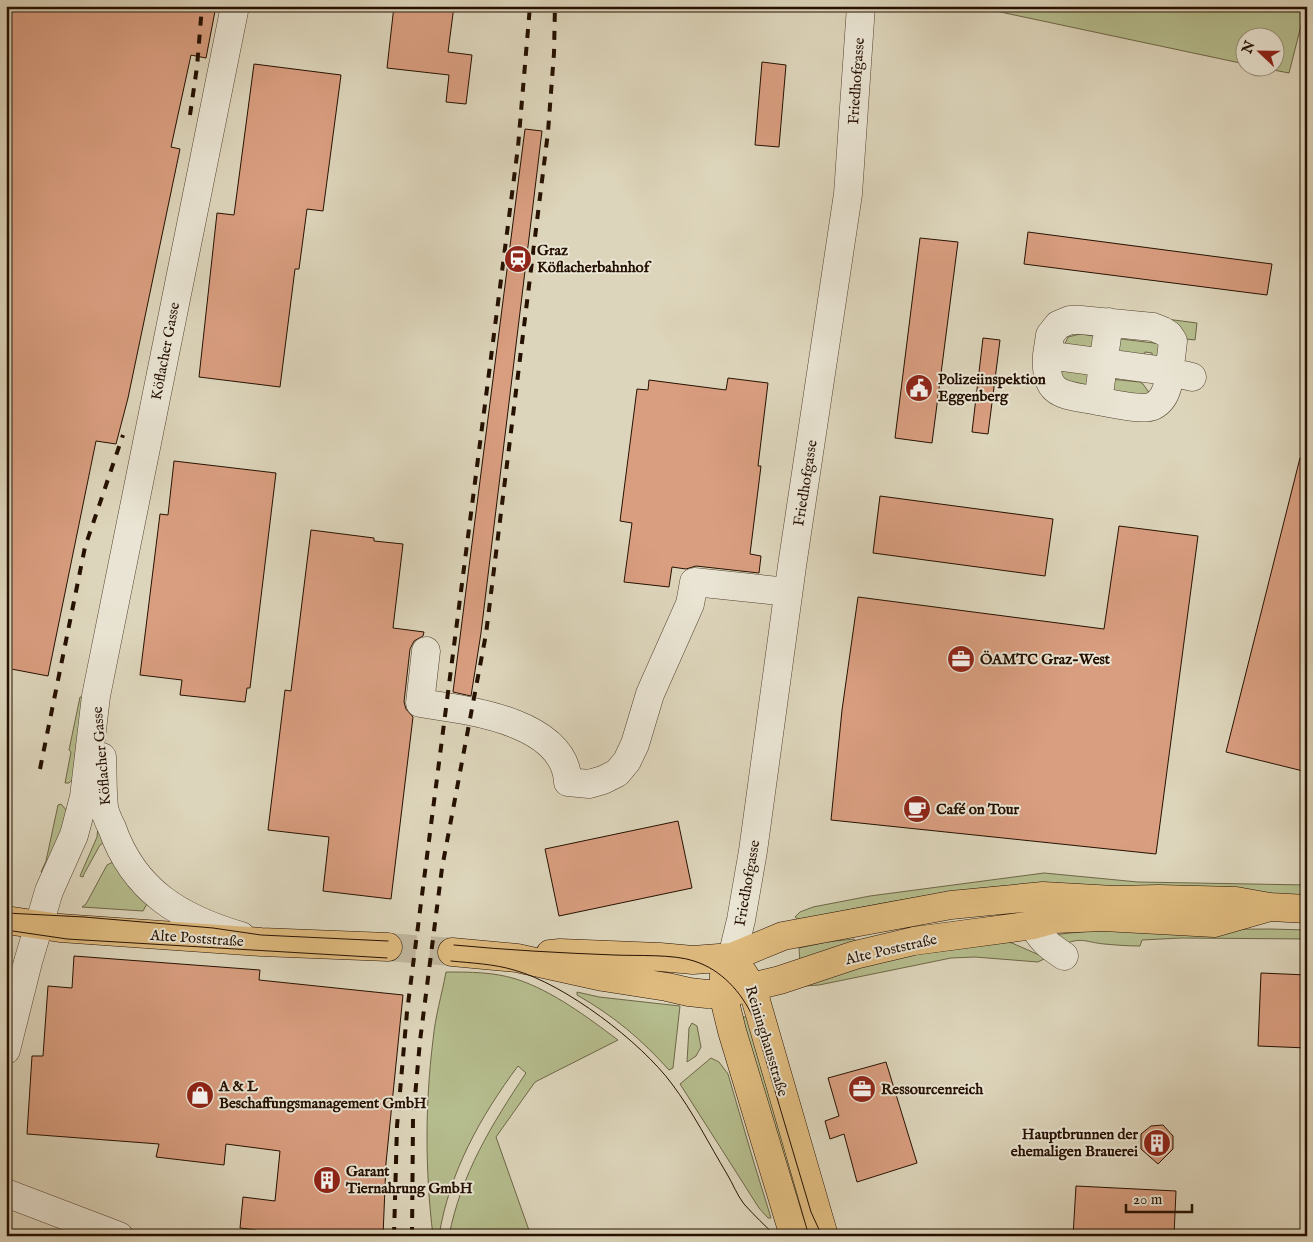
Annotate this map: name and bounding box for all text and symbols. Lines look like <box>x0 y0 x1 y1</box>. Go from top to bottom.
north arrow <box>1236 28 1286 78</box>
street label: Friedhofgasse <box>844 37 869 125</box>
text: N <box>1238 39 1259 57</box>
place label: Graz Köflacherbahnhof <box>537 241 652 277</box>
station icon: Graz Köflacherbahnhof <box>503 244 533 274</box>
street label: Köflacher Gasse <box>147 300 184 402</box>
place label: Polizeiinspektion Eggenberg <box>938 370 1046 406</box>
public building icon: Polizeiinspektion Eggenberg <box>904 373 934 403</box>
street label: Friedhofgasse <box>789 438 822 528</box>
office icon: ÖAMTC Graz-West <box>946 644 976 674</box>
place label: ÖAMTC Graz-West <box>980 650 1111 669</box>
street label: Köflacher Gasse <box>88 706 115 806</box>
cafe icon: Café on Tour <box>902 794 932 824</box>
place label: Café on Tour <box>936 800 1019 819</box>
street label: Friedhofgasse <box>731 838 764 928</box>
street label: Alte Poststraße <box>149 926 244 951</box>
street label: Alte Poststraße <box>842 930 939 969</box>
street label: Reininghausstraße <box>741 983 792 1099</box>
office icon: Ressourcenreich <box>847 1074 877 1104</box>
place label: A & L Beschaffungsmanagement GmbH <box>218 1077 427 1113</box>
shop icon: A & L Beschaffungsmanagement GmbH <box>185 1080 215 1110</box>
place label: Ressourcenreich <box>881 1080 984 1099</box>
place label: Hauptbrunnen der ehemaligen Brauerei <box>1011 1125 1138 1161</box>
building icon: Hauptbrunnen der ehemaligen Brauerei <box>1142 1128 1172 1158</box>
place label: Garant Tiernahrung GmbH <box>345 1162 473 1198</box>
building icon: Garant Tiernahrung GmbH <box>312 1165 342 1195</box>
scale bar <box>1126 1182 1192 1214</box>
text: 20 m <box>1133 1190 1163 1209</box>

